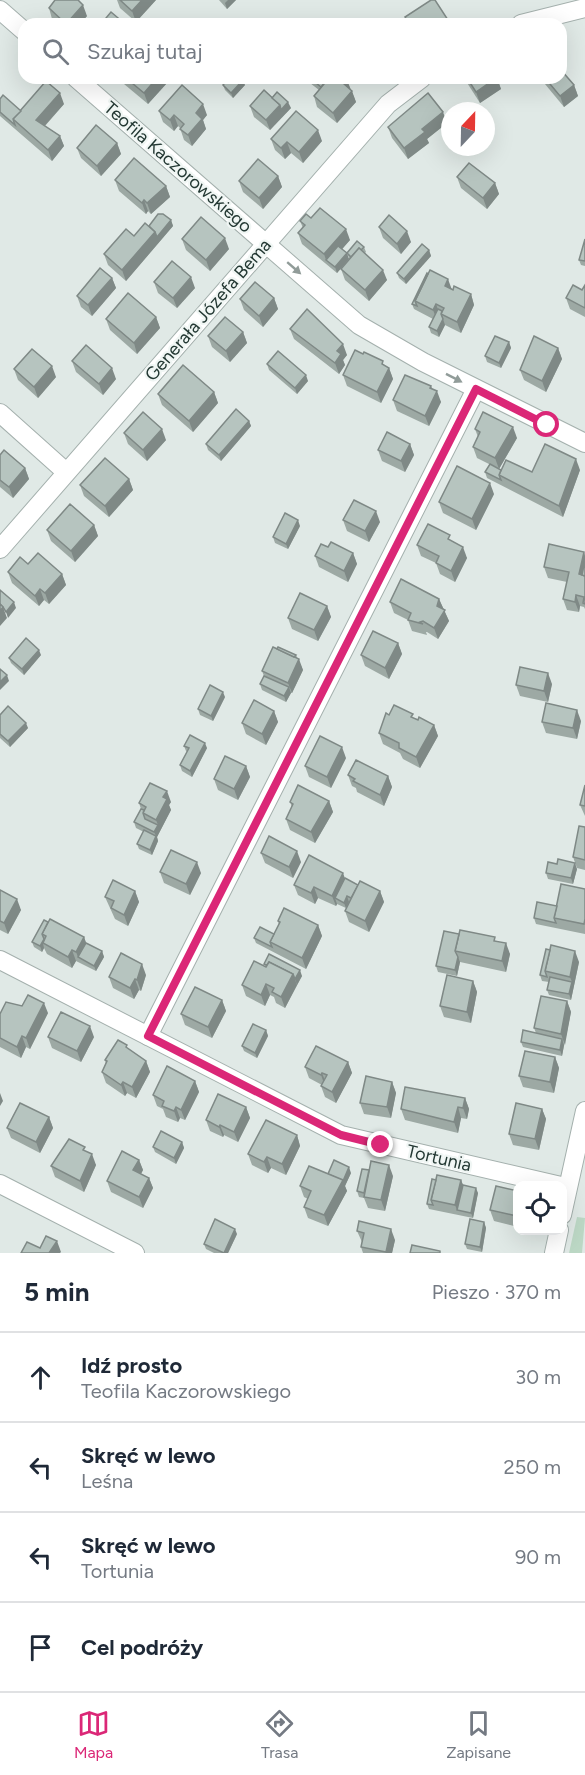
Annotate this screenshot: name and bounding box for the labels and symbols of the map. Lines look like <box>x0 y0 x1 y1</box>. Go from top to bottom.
street label: Teofila Kaczorowskiego <box>99 97 257 237</box>
north arrow <box>441 102 495 156</box>
street label: Generała Józefa Bema <box>140 234 276 386</box>
one-way arrow <box>286 261 301 274</box>
one-way arrow <box>445 372 463 382</box>
route start <box>533 411 559 437</box>
route end <box>367 1131 393 1157</box>
street label: Tortunia <box>405 1140 473 1176</box>

